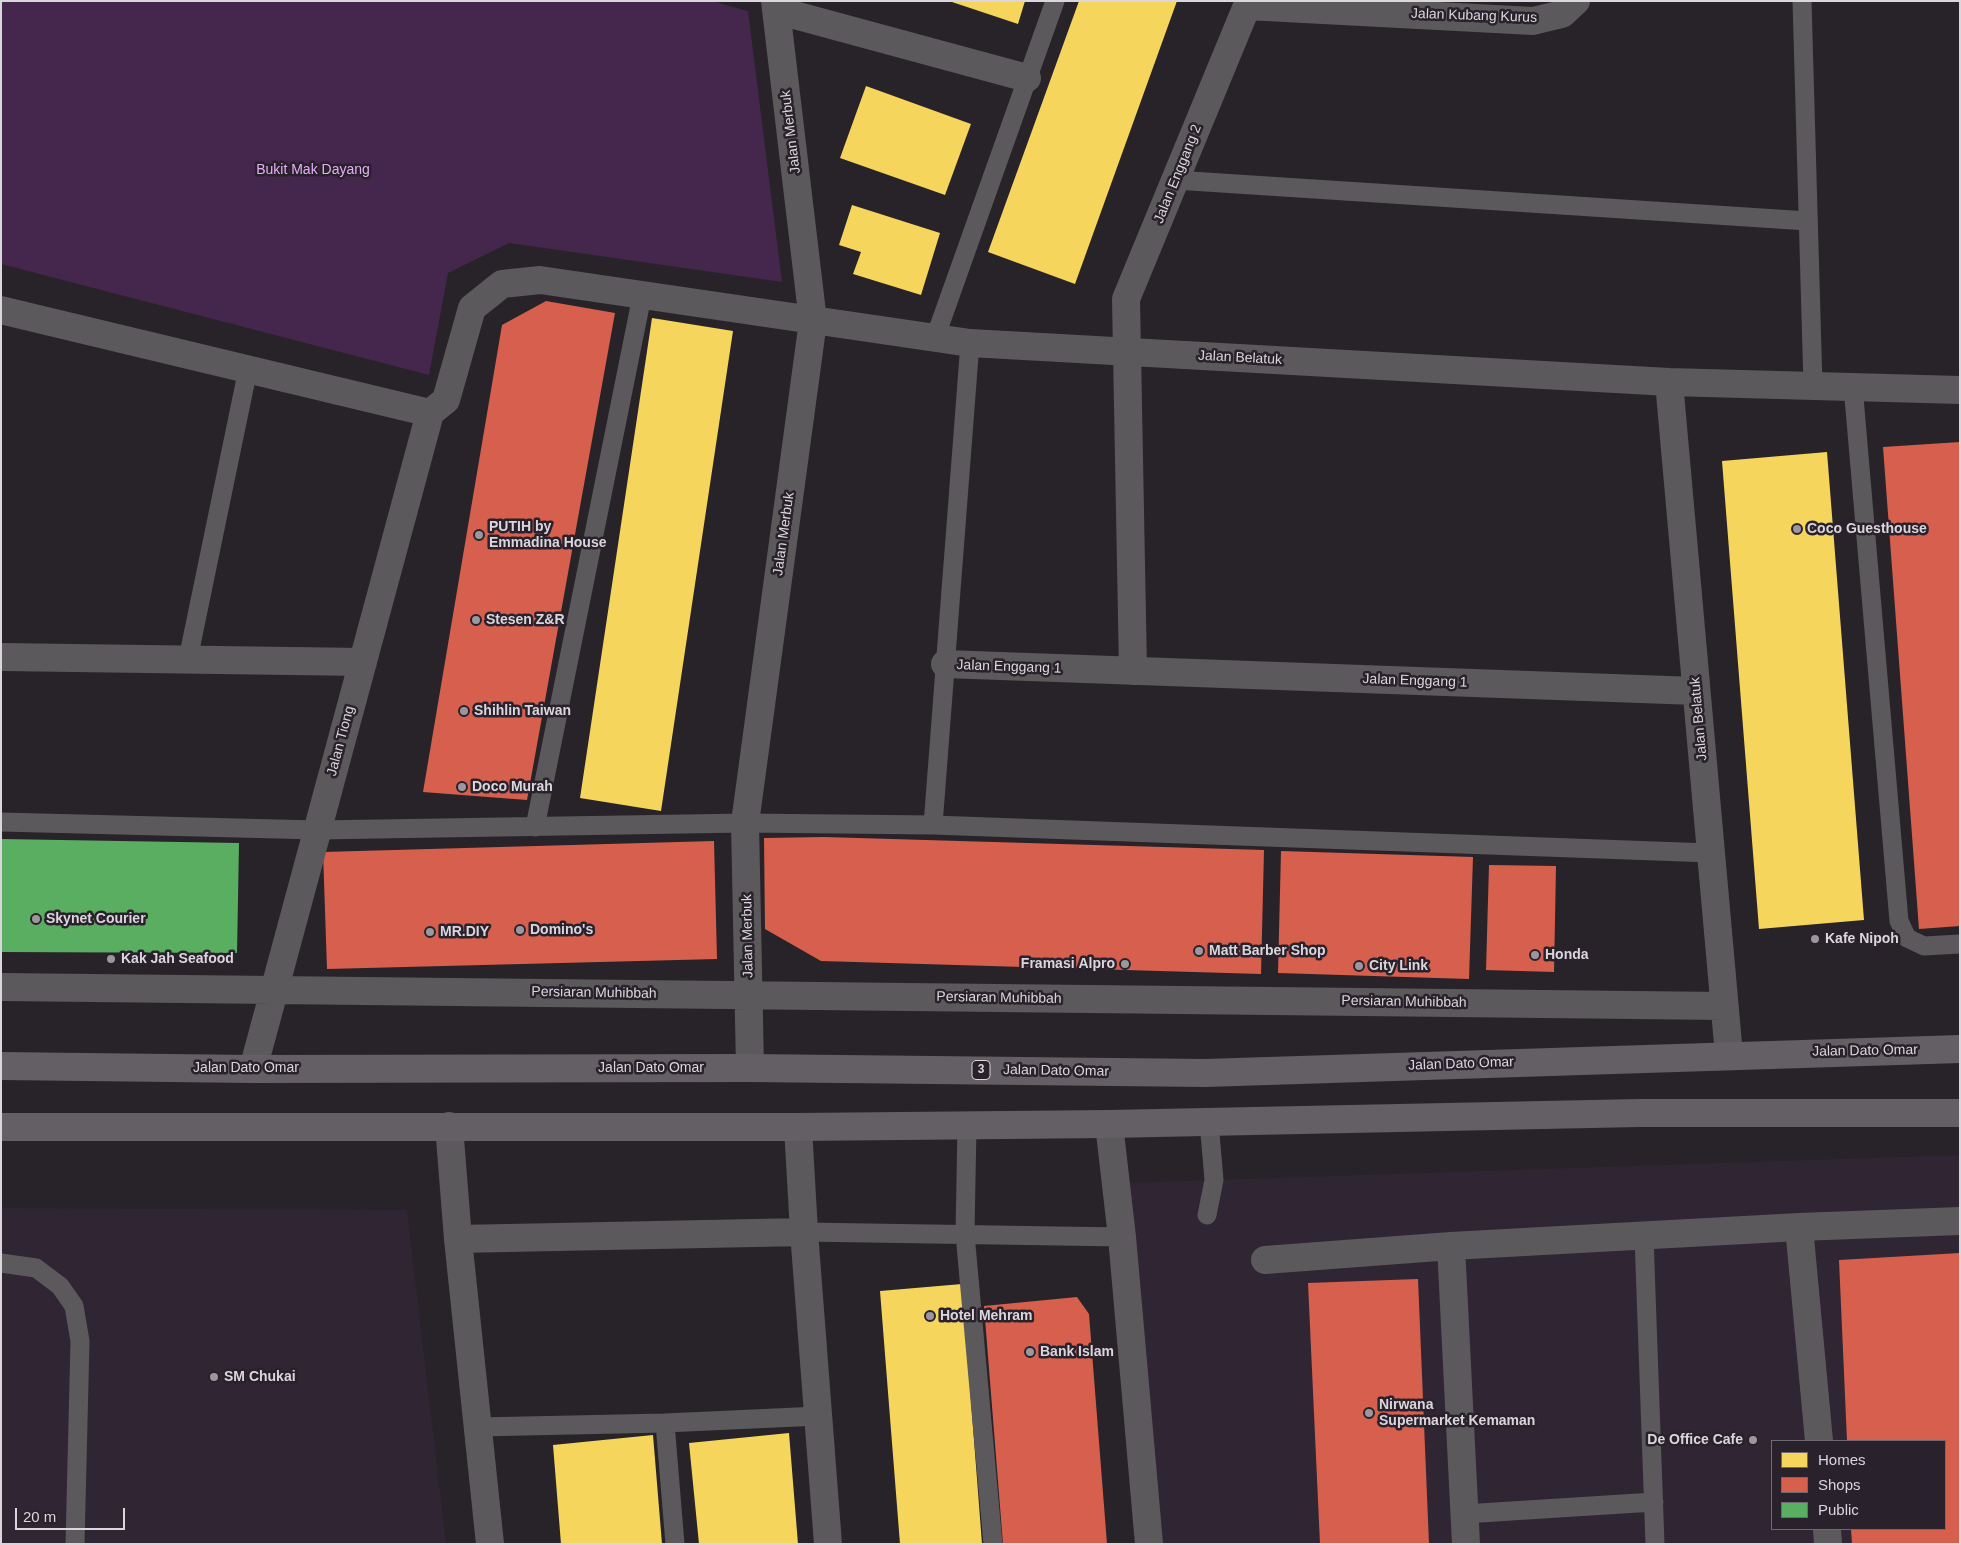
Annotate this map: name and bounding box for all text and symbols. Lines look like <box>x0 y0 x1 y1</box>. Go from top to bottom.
street label: Jalan Kubang Kurus <box>1411 5 1537 27</box>
street label: Jalan Merbuk <box>778 89 804 175</box>
street label: Jalan Enggang 2 <box>1151 122 1205 226</box>
park label: Bukit Mak Dayang <box>256 162 370 178</box>
street label: Jalan Belatuk <box>1198 347 1282 369</box>
street label: Jalan Merbuk <box>770 491 798 577</box>
place label: PUTIH by Emmadina House <box>489 519 606 552</box>
place label: Coco Guesthouse <box>1807 521 1927 537</box>
marker: Coco Guesthouse <box>1791 523 1803 535</box>
marker: PUTIH by Emmadina House <box>473 529 485 541</box>
place label: Stesen Z&R <box>486 612 565 628</box>
marker: Stesen Z&R <box>470 614 482 626</box>
street label: Jalan Enggang 1 <box>956 657 1062 677</box>
street label: Jalan Enggang 1 <box>1362 671 1468 691</box>
street label: Jalan Belatuk <box>1687 676 1711 762</box>
place label: Shihlin Taiwan <box>474 703 571 719</box>
street label: Jalan Tiong <box>324 704 358 778</box>
marker: Shihlin Taiwan <box>458 705 470 717</box>
place label: Doco Murah <box>472 779 553 795</box>
marker: Doco Murah <box>456 781 468 793</box>
street label: Jalan Merbuk <box>739 894 757 978</box>
place label: Skynet Courier <box>46 911 146 927</box>
marker: Skynet Courier <box>30 913 42 925</box>
place label: Domino's <box>530 922 593 938</box>
place label: MR.DIY <box>440 924 489 940</box>
marker: Domino's <box>514 924 526 936</box>
marker: MR.DIY <box>424 926 436 938</box>
place label: Kafe Nipoh <box>1825 931 1899 947</box>
marker: Kafe Nipoh <box>1809 933 1821 945</box>
place label: Matt Barber Shop <box>1209 943 1326 959</box>
marker: Matt Barber Shop <box>1193 945 1205 957</box>
place label: Honda <box>1545 947 1589 963</box>
marker: Honda <box>1529 949 1541 961</box>
place label: Kak Jah Seafood <box>121 951 234 967</box>
marker: Kak Jah Seafood <box>105 953 117 965</box>
place label: Framasi Alpro <box>1021 956 1115 972</box>
marker: Framasi Alpro <box>1119 958 1131 970</box>
place label: City Link <box>1369 958 1428 974</box>
marker: City Link <box>1353 960 1365 972</box>
street label: Persiaran Muhibbah <box>531 984 657 1002</box>
street label: Persiaran Muhibbah <box>936 989 1062 1007</box>
street label: Persiaran Muhibbah <box>1341 993 1467 1011</box>
street label: Jalan Dato Omar <box>1812 1042 1918 1060</box>
street label: Jalan Dato Omar <box>1408 1054 1514 1074</box>
street label: Jalan Dato Omar <box>193 1060 299 1076</box>
street label: Jalan Dato Omar <box>598 1060 704 1076</box>
road number: 3 <box>972 1060 990 1080</box>
street label: Jalan Dato Omar <box>1003 1062 1109 1080</box>
place label: Hotel Mehram <box>940 1308 1033 1324</box>
marker: Hotel Mehram <box>924 1310 936 1322</box>
place label: Bank Islam <box>1040 1344 1114 1360</box>
marker: Bank Islam <box>1024 1346 1036 1358</box>
place label: SM Chukai <box>224 1369 296 1385</box>
marker: SM Chukai <box>208 1371 220 1383</box>
place label: Nirwana Supermarket Kemaman <box>1379 1397 1535 1430</box>
marker: Nirwana Supermarket Kemaman <box>1363 1407 1375 1419</box>
place label: De Office Cafe <box>1647 1432 1743 1448</box>
marker: De Office Cafe <box>1747 1434 1759 1446</box>
legend <box>1771 1440 1946 1530</box>
text: Homes <box>1818 1451 1866 1468</box>
text: Shops <box>1818 1476 1861 1493</box>
scale bar <box>18 1498 128 1530</box>
text: Public <box>1818 1501 1859 1518</box>
text: 20 m <box>23 1508 56 1525</box>

